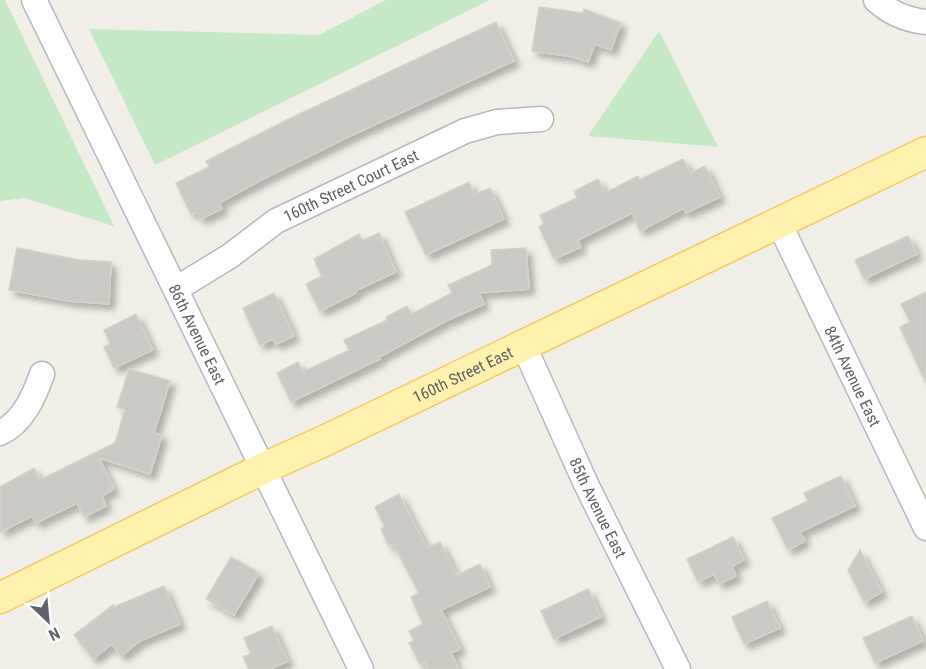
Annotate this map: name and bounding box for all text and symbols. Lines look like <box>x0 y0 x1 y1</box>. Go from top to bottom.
street label: 160th Street Court East <box>281 145 422 226</box>
street label: 86th Avenue East <box>164 281 230 388</box>
street label: 84th Avenue East <box>820 323 885 430</box>
street label: 160th Street East <box>410 343 516 407</box>
street label: 85th Avenue East <box>565 455 630 561</box>
north arrow <box>18 591 78 651</box>
text: N <box>46 623 63 645</box>

